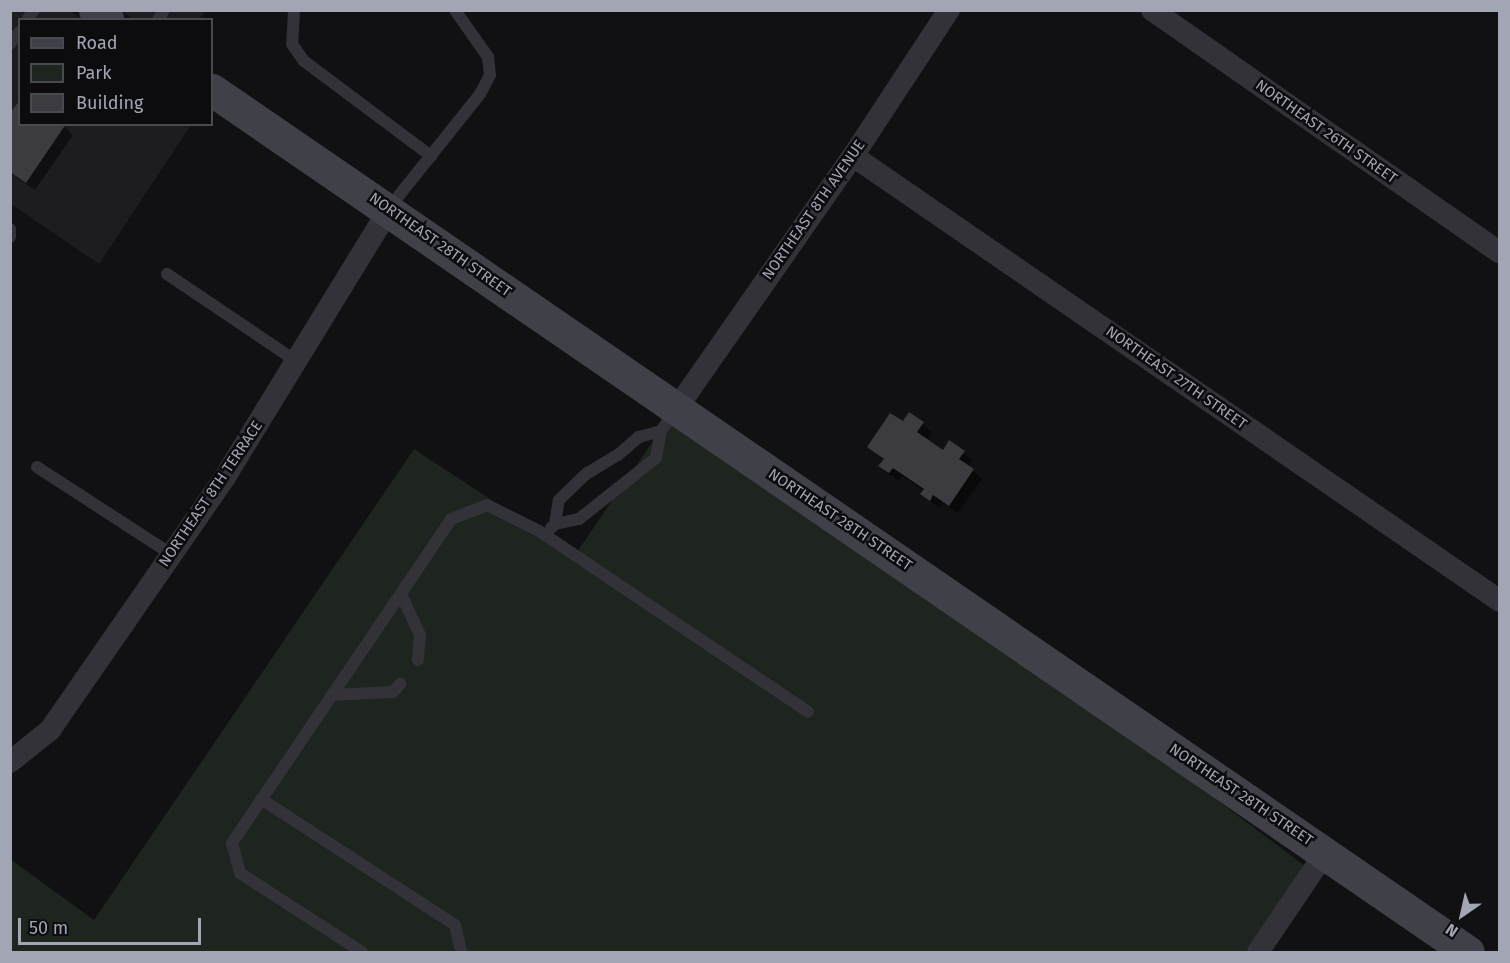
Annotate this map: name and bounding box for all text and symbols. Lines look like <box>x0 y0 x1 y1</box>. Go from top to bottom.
legend <box>18 18 213 126</box>
text: Road <box>76 32 118 54</box>
text: Park <box>76 62 111 84</box>
street label: NORTHEAST 26TH STREET <box>1252 76 1400 188</box>
text: Building <box>76 92 143 114</box>
street label: NORTHEAST 8TH AVENUE <box>759 137 869 283</box>
street label: NORTHEAST 28TH STREET <box>365 189 515 301</box>
street label: NORTHEAST 27TH STREET <box>1102 322 1250 434</box>
street label: NORTHEAST 8TH TERRACE <box>155 418 267 570</box>
street label: NORTHEAST 28TH STREET <box>765 465 915 575</box>
street label: NORTHEAST 28TH STREET <box>1166 740 1316 850</box>
north arrow <box>1432 885 1492 945</box>
scale bar <box>21 906 204 944</box>
text: 50 m <box>29 917 68 939</box>
text: N <box>1442 919 1461 941</box>

